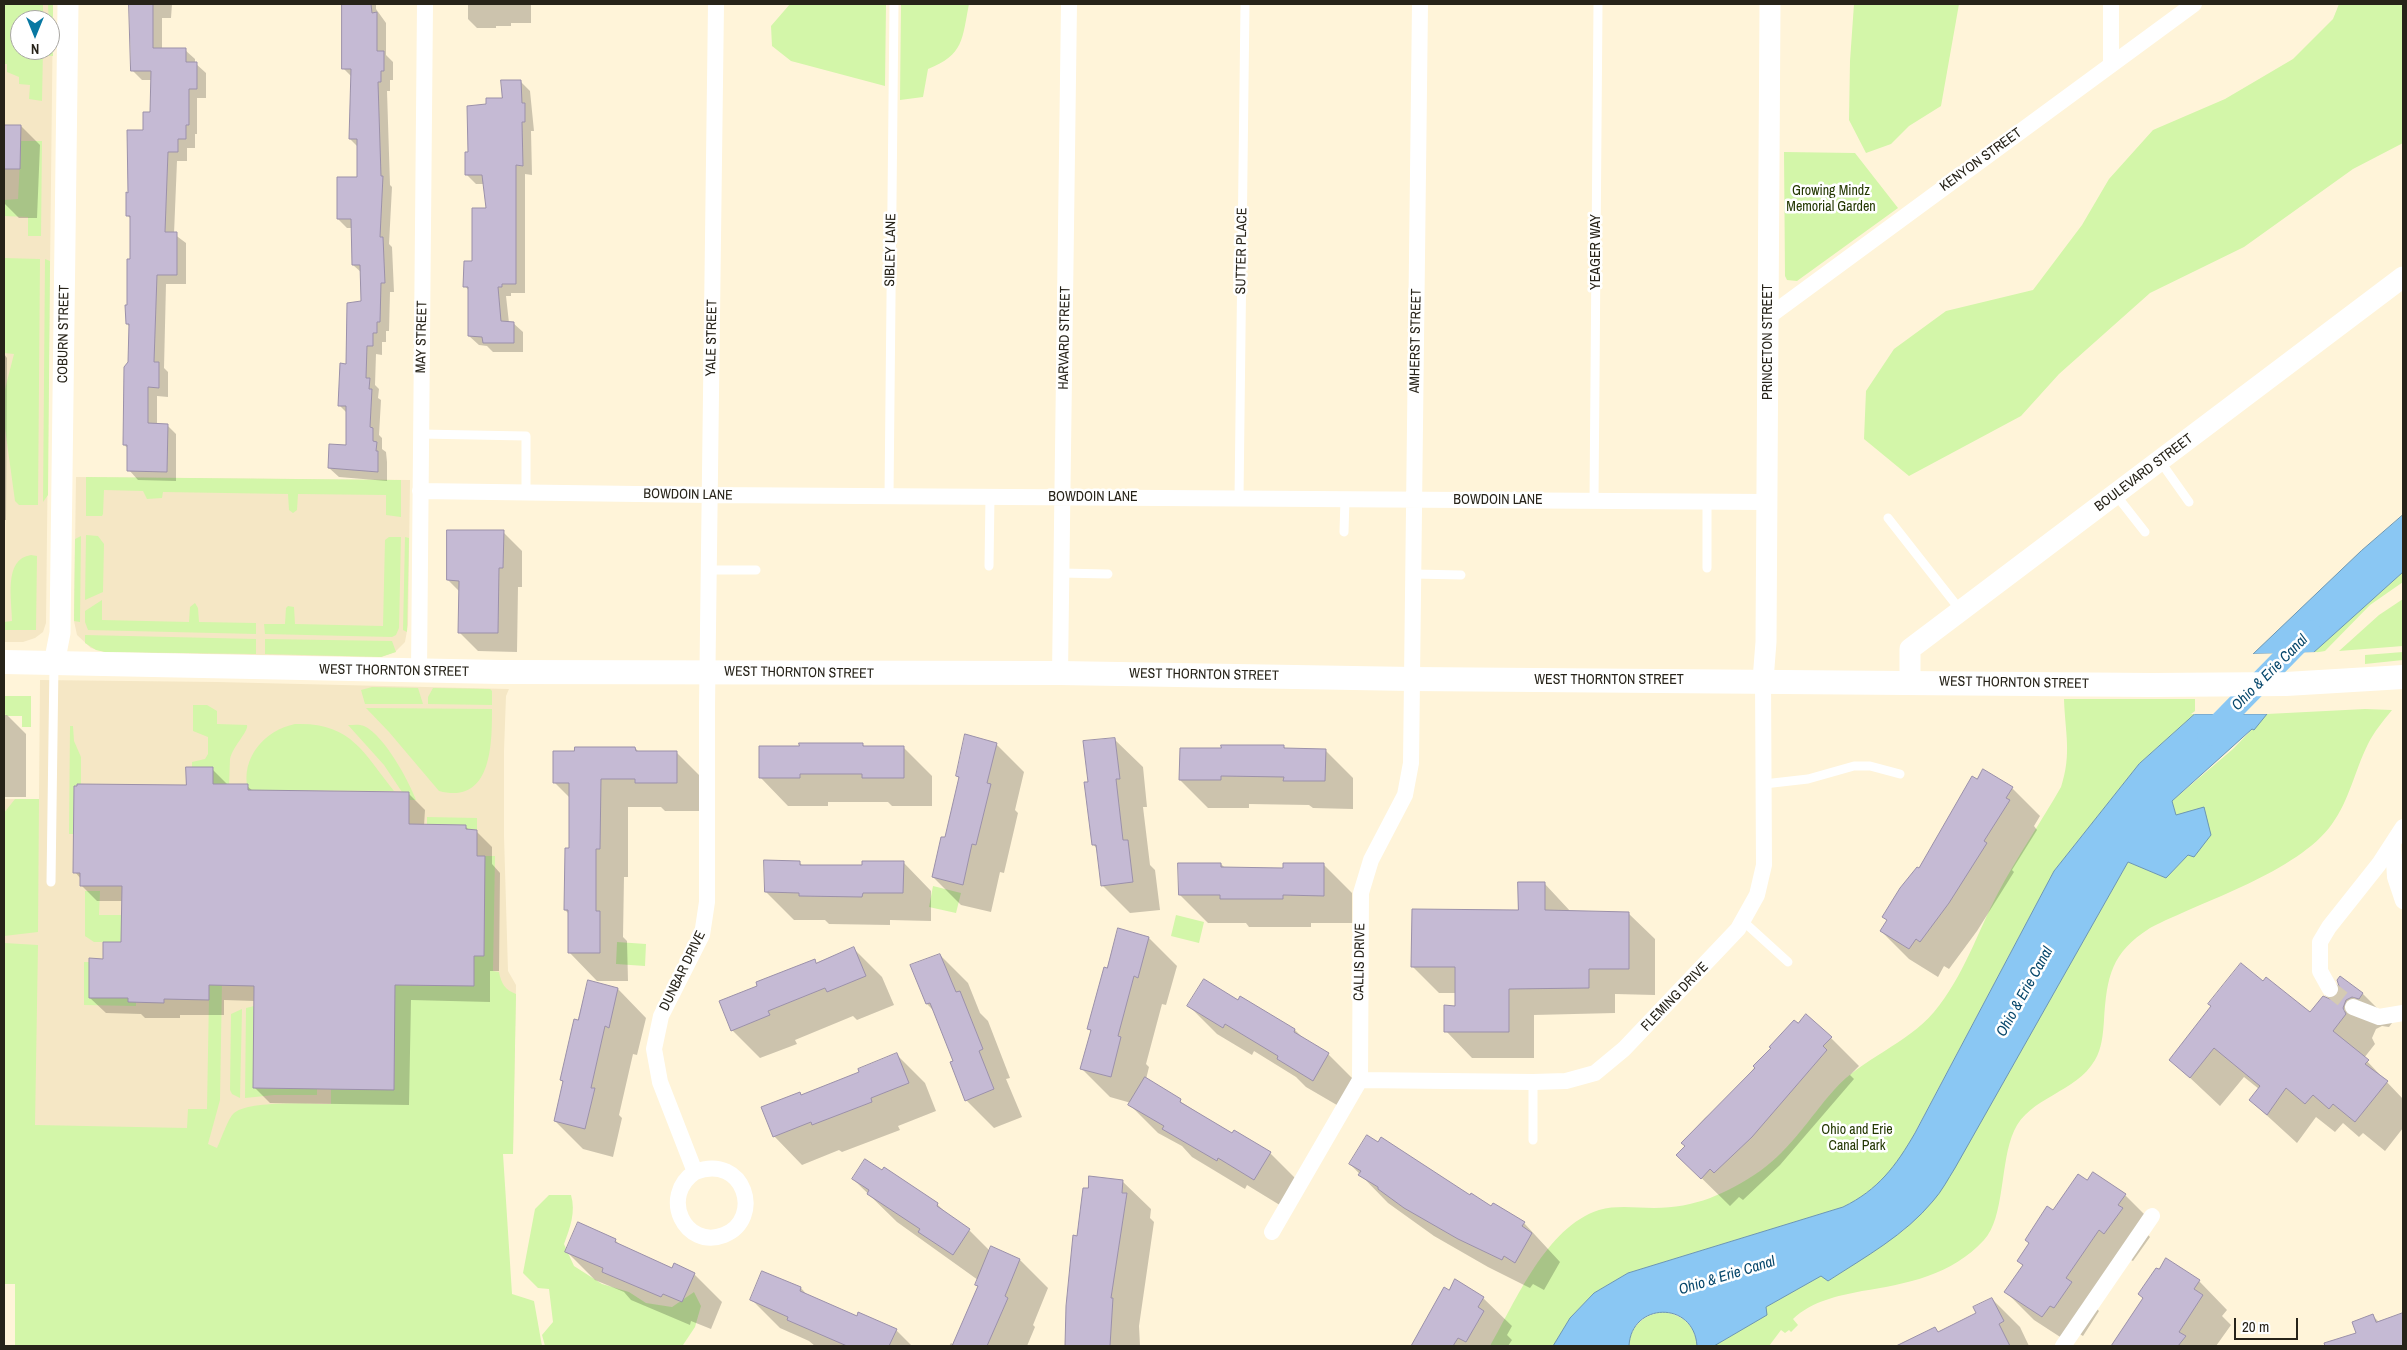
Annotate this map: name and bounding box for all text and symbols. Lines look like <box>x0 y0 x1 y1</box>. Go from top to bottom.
north arrow <box>10 10 60 60</box>
text: N <box>31 40 39 58</box>
street label: KENYON STREET <box>1937 125 2025 195</box>
park label: Growing Mindz Memorial Garden <box>1786 183 1876 216</box>
street label: SUTTER PLACE <box>1233 207 1251 295</box>
street label: SIBLEY LANE <box>882 213 900 287</box>
street label: YEAGER WAY <box>1588 214 1604 290</box>
street label: PRINCETON STREET <box>1760 284 1776 400</box>
street label: COBURN STREET <box>55 285 73 383</box>
street label: HARVARD STREET <box>1056 286 1074 390</box>
street label: AMHERST STREET <box>1407 289 1425 393</box>
street label: YALE STREET <box>703 299 721 377</box>
street label: MAY STREET <box>413 301 431 373</box>
street label: BOULEVARD STREET <box>2092 431 2196 515</box>
street label: BOWDOIN LANE <box>643 486 733 504</box>
street label: BOWDOIN LANE <box>1048 489 1138 505</box>
street label: BOWDOIN LANE <box>1453 492 1543 508</box>
water label: Ohio & Erie Canal <box>2228 631 2312 715</box>
street label: WEST THORNTON STREET <box>319 661 469 681</box>
street label: WEST THORNTON STREET <box>724 663 874 683</box>
street label: WEST THORNTON STREET <box>1129 665 1279 685</box>
street label: WEST THORNTON STREET <box>1534 672 1684 688</box>
street label: WEST THORNTON STREET <box>1939 673 2089 693</box>
street label: CALLIS DRIVE <box>1351 923 1369 1001</box>
street label: DUNBAR DRIVE <box>656 928 710 1014</box>
water label: Ohio & Erie Canal <box>1993 944 2057 1040</box>
street label: FLEMING DRIVE <box>1638 959 1712 1035</box>
park label: Ohio and Erie Canal Park <box>1821 1122 1893 1154</box>
water label: Ohio & Erie Canal <box>1677 1253 1777 1299</box>
scale bar <box>2237 1308 2301 1340</box>
text: 20 m <box>2242 1316 2269 1337</box>

